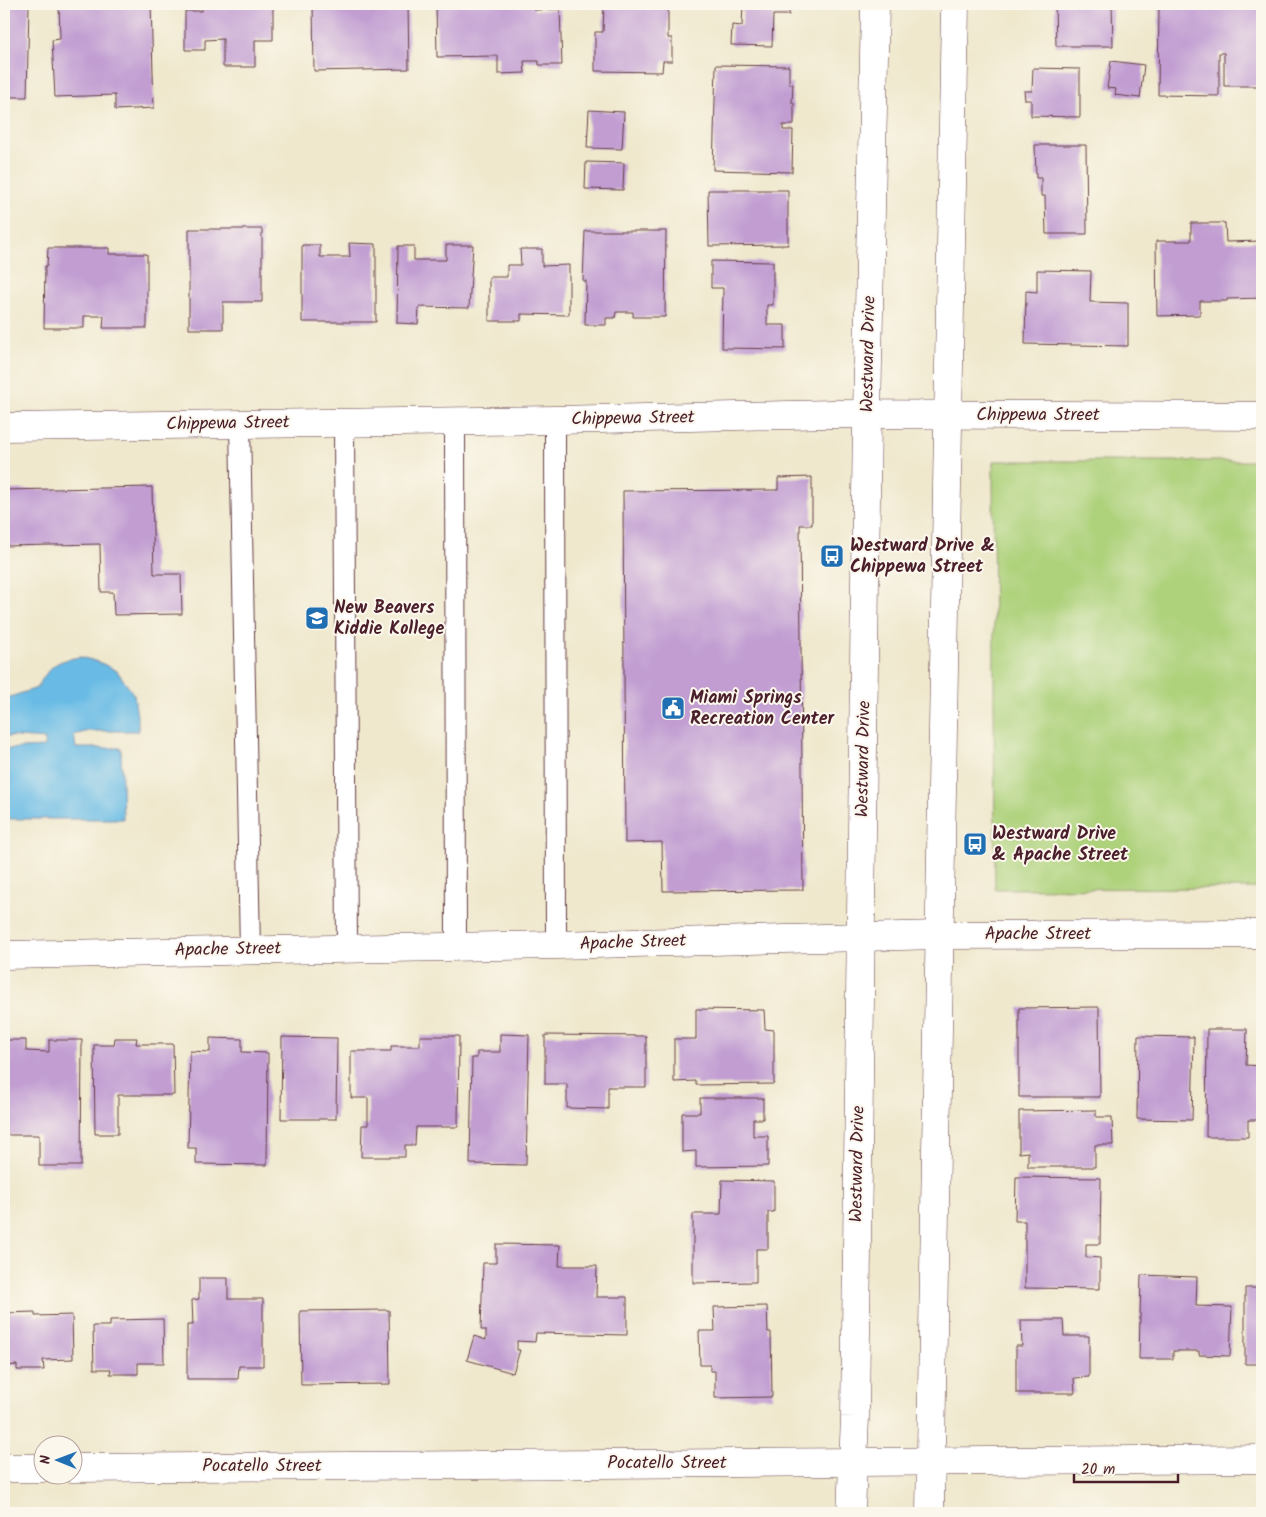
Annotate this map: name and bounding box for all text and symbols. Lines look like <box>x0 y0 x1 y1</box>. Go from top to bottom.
street label: Westward Drive <box>853 295 885 413</box>
street label: Chippewa Street <box>976 401 1101 430</box>
street label: Chippewa Street <box>571 403 696 435</box>
street label: Chippewa Street <box>166 408 291 440</box>
place label: Westward Drive & Chippewa Street <box>850 532 995 582</box>
bus stop icon: Westward Drive & Chippewa Street <box>819 543 845 569</box>
place label: New Beavers Kiddie Kollege <box>334 594 444 644</box>
school or university icon: New Beavers Kiddie Kollege <box>304 605 330 631</box>
place label: Miami Springs Recreation Center <box>690 684 836 734</box>
public building icon: Miami Springs Recreation Center <box>660 695 686 721</box>
street label: Westward Drive <box>848 700 880 818</box>
place label: Westward Drive & Apache Street <box>992 820 1129 870</box>
bus stop icon: Westward Drive & Apache Street <box>962 831 988 857</box>
street label: Apache Street <box>985 920 1092 949</box>
street label: Apache Street <box>579 927 688 959</box>
street label: Apache Street <box>174 935 283 965</box>
street label: Westward Drive <box>842 1105 874 1223</box>
north arrow <box>32 1434 82 1484</box>
street label: Pocatello Street <box>607 1449 728 1478</box>
street label: Pocatello Street <box>202 1452 323 1481</box>
scale bar <box>1074 1452 1177 1484</box>
text: N <box>35 1455 57 1464</box>
text: 20 m <box>1081 1458 1115 1482</box>

